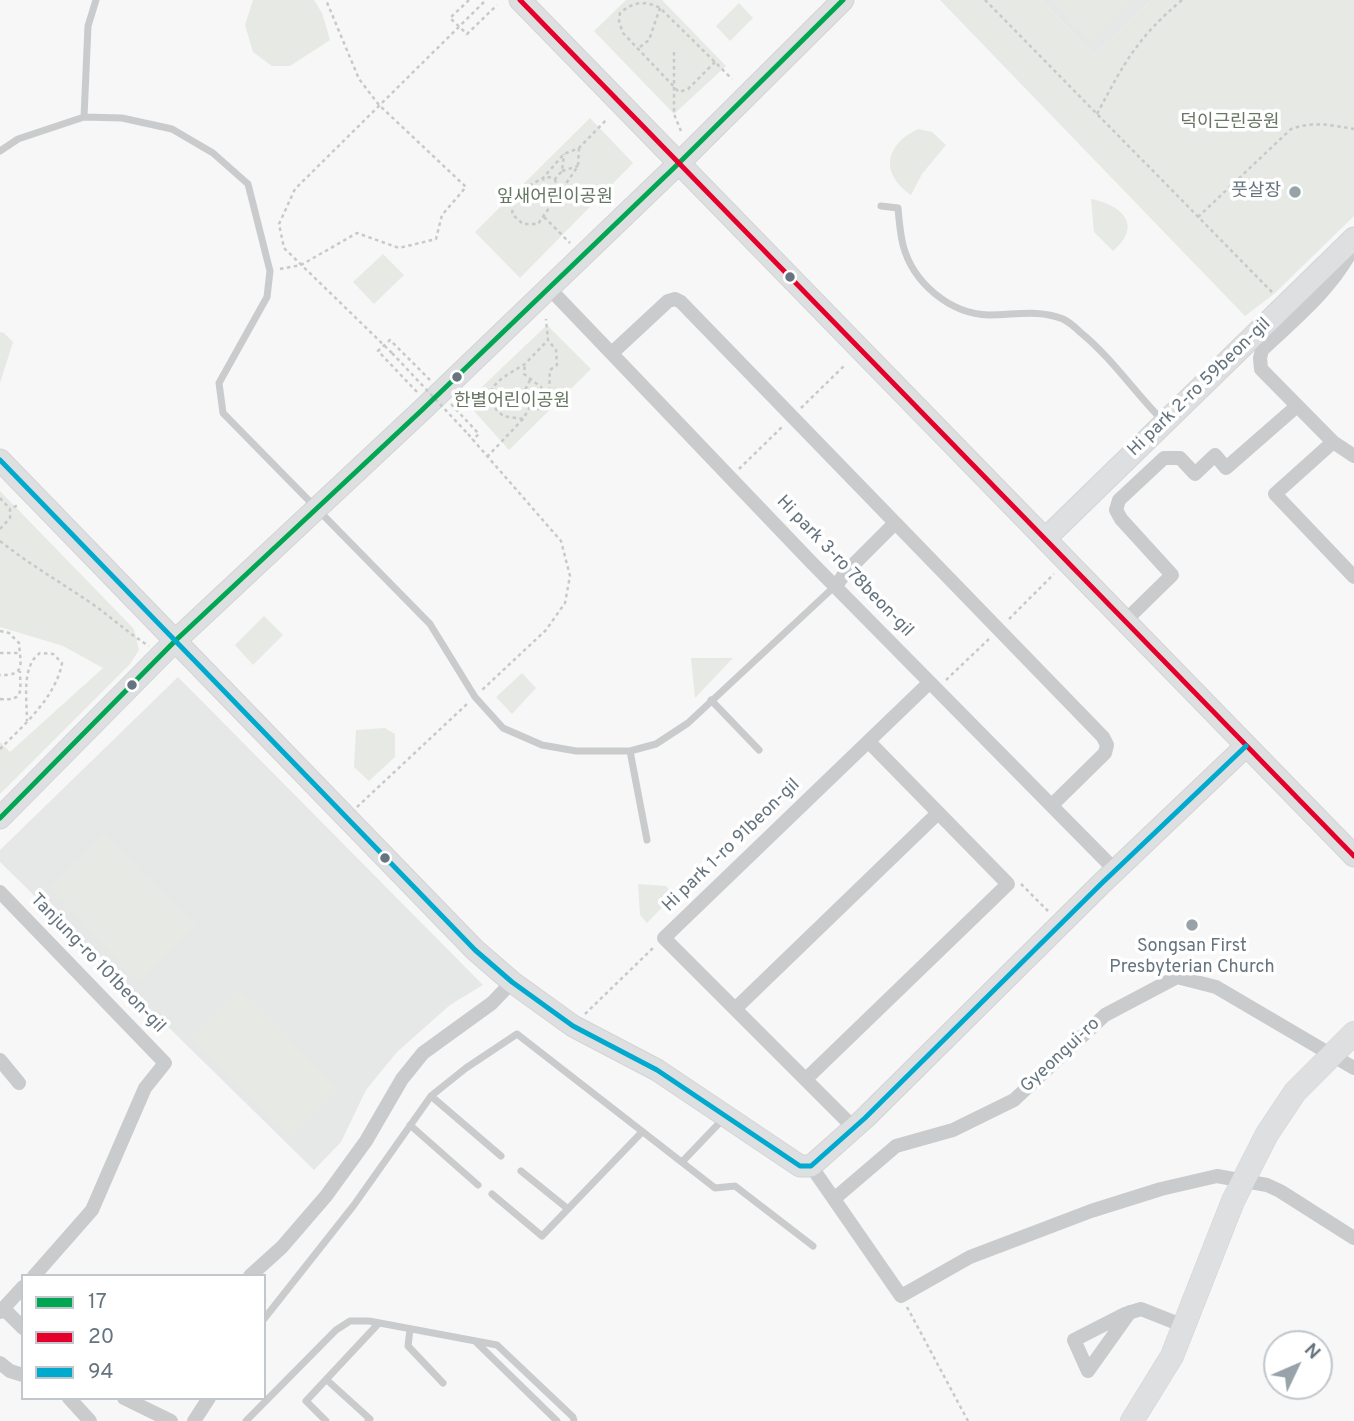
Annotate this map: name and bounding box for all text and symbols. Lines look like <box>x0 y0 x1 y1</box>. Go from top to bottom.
park label: 덕이근린공원 <box>1180 112 1280 134</box>
place label: 풋살장 <box>1231 181 1281 203</box>
marker: 풋살장 <box>1287 184 1303 200</box>
park label: 잎새어린이공원 <box>497 187 613 209</box>
unlabelled marker <box>783 270 797 284</box>
street label: Hi park 2-ro 59beon-gil <box>1124 314 1276 462</box>
unlabelled marker <box>450 370 464 384</box>
park label: 한별어린이공원 <box>454 391 570 413</box>
street label: Hi park 3-ro 78beon-gil <box>771 492 917 642</box>
unlabelled marker <box>125 678 139 692</box>
street label: Hi park 1-ro 91beon-gil <box>659 775 805 917</box>
unlabelled marker <box>378 851 392 865</box>
street label: Tanjung-ro 101beon-gil <box>25 890 169 1038</box>
marker: Songsan First Presbyterian Church <box>1184 917 1200 933</box>
place label: Songsan First Presbyterian Church <box>1109 936 1275 978</box>
street label: Gyeongui-ro <box>1017 1014 1105 1098</box>
legend <box>21 1274 266 1400</box>
text: 17 <box>88 1289 107 1316</box>
text: 20 <box>88 1324 114 1351</box>
north arrow <box>1263 1330 1333 1400</box>
text: N <box>1298 1339 1325 1365</box>
text: 94 <box>88 1359 114 1386</box>

